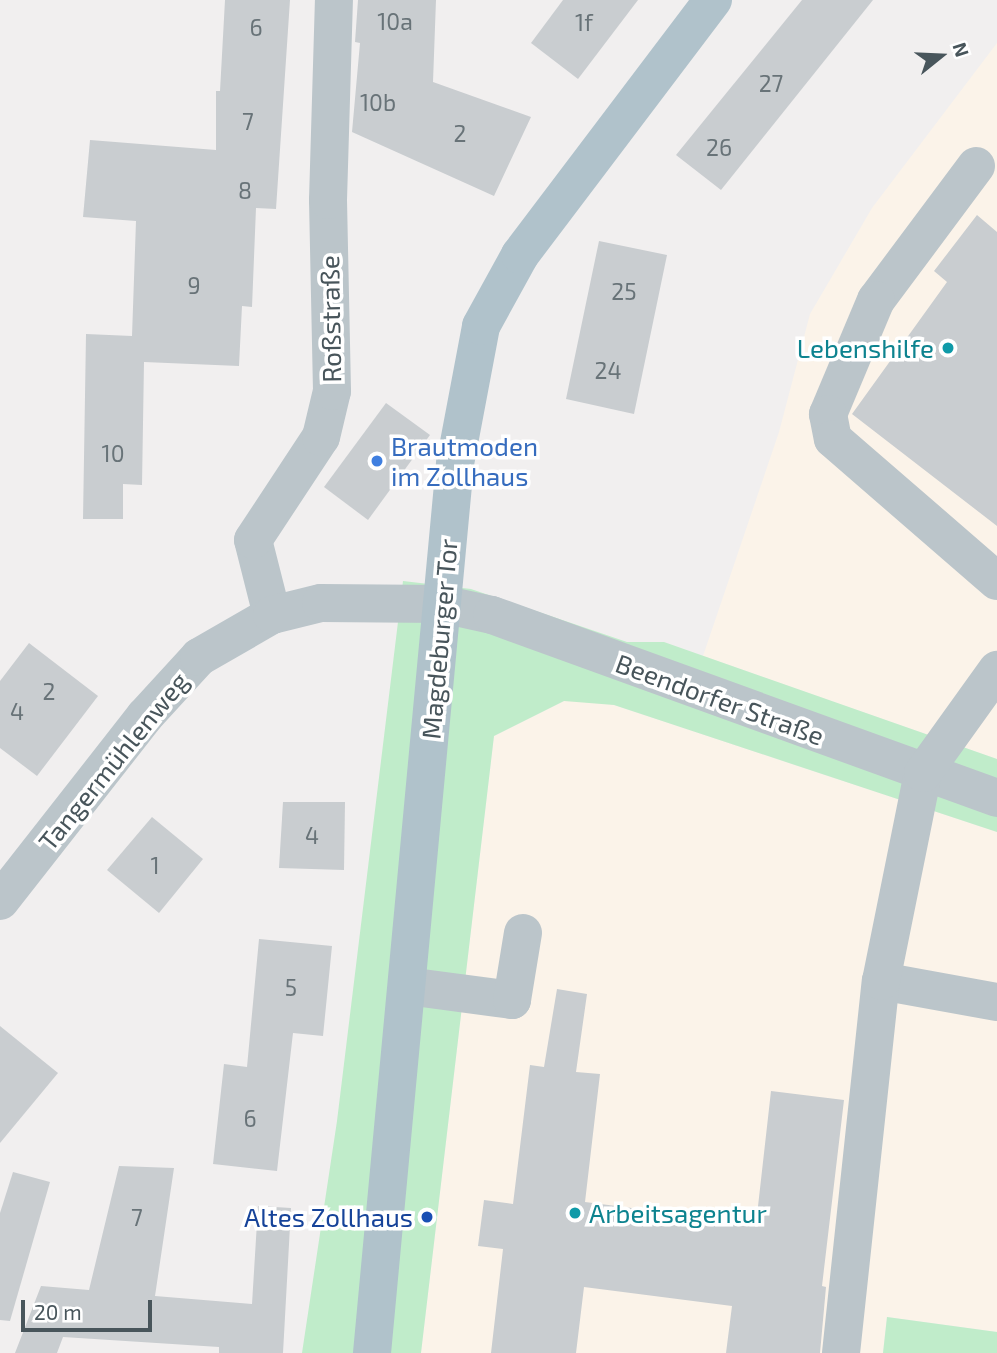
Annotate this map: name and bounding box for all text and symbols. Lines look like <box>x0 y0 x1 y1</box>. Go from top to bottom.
house number: 10a <box>377 7 413 35</box>
house number: 1f <box>575 8 593 36</box>
house number: 6 <box>249 13 263 41</box>
north arrow <box>906 21 976 91</box>
text: N <box>948 39 975 59</box>
house number: 27 <box>759 69 783 97</box>
house number: 10b <box>360 88 396 116</box>
house number: 7 <box>242 107 254 135</box>
house number: 2 <box>454 119 466 147</box>
house number: 26 <box>706 133 732 161</box>
house number: 8 <box>238 176 252 204</box>
street label: Roßstraße <box>313 255 347 383</box>
house number: 9 <box>187 271 201 299</box>
house number: 25 <box>611 277 637 305</box>
place label: Lebenshilfe <box>797 332 934 364</box>
marker: Lebenshilfe <box>940 340 956 356</box>
house number: 24 <box>594 356 622 384</box>
place label: Brautmoden im Zollhaus <box>391 430 538 492</box>
house number: 10 <box>101 439 125 467</box>
marker: Brautmoden im Zollhaus <box>369 453 385 469</box>
street label: Magdeburger Tor <box>415 537 463 741</box>
street label: Beendorfer Straße <box>611 647 829 751</box>
street label: Tangermühlenweg <box>32 666 194 856</box>
house number: 2 <box>43 677 55 705</box>
house number: 4 <box>10 697 24 725</box>
house number: 4 <box>305 821 319 849</box>
house number: 1 <box>150 851 160 879</box>
house number: 5 <box>285 973 297 1001</box>
house number: 6 <box>243 1104 257 1132</box>
place label: Arbeitsagentur <box>589 1197 767 1229</box>
place label: Altes Zollhaus <box>244 1201 413 1233</box>
house number: 7 <box>131 1203 143 1231</box>
marker: Arbeitsagentur <box>567 1205 583 1221</box>
marker: Altes Zollhaus <box>419 1209 435 1225</box>
scale bar <box>24 1286 156 1330</box>
text: 20 m <box>34 1299 82 1324</box>

